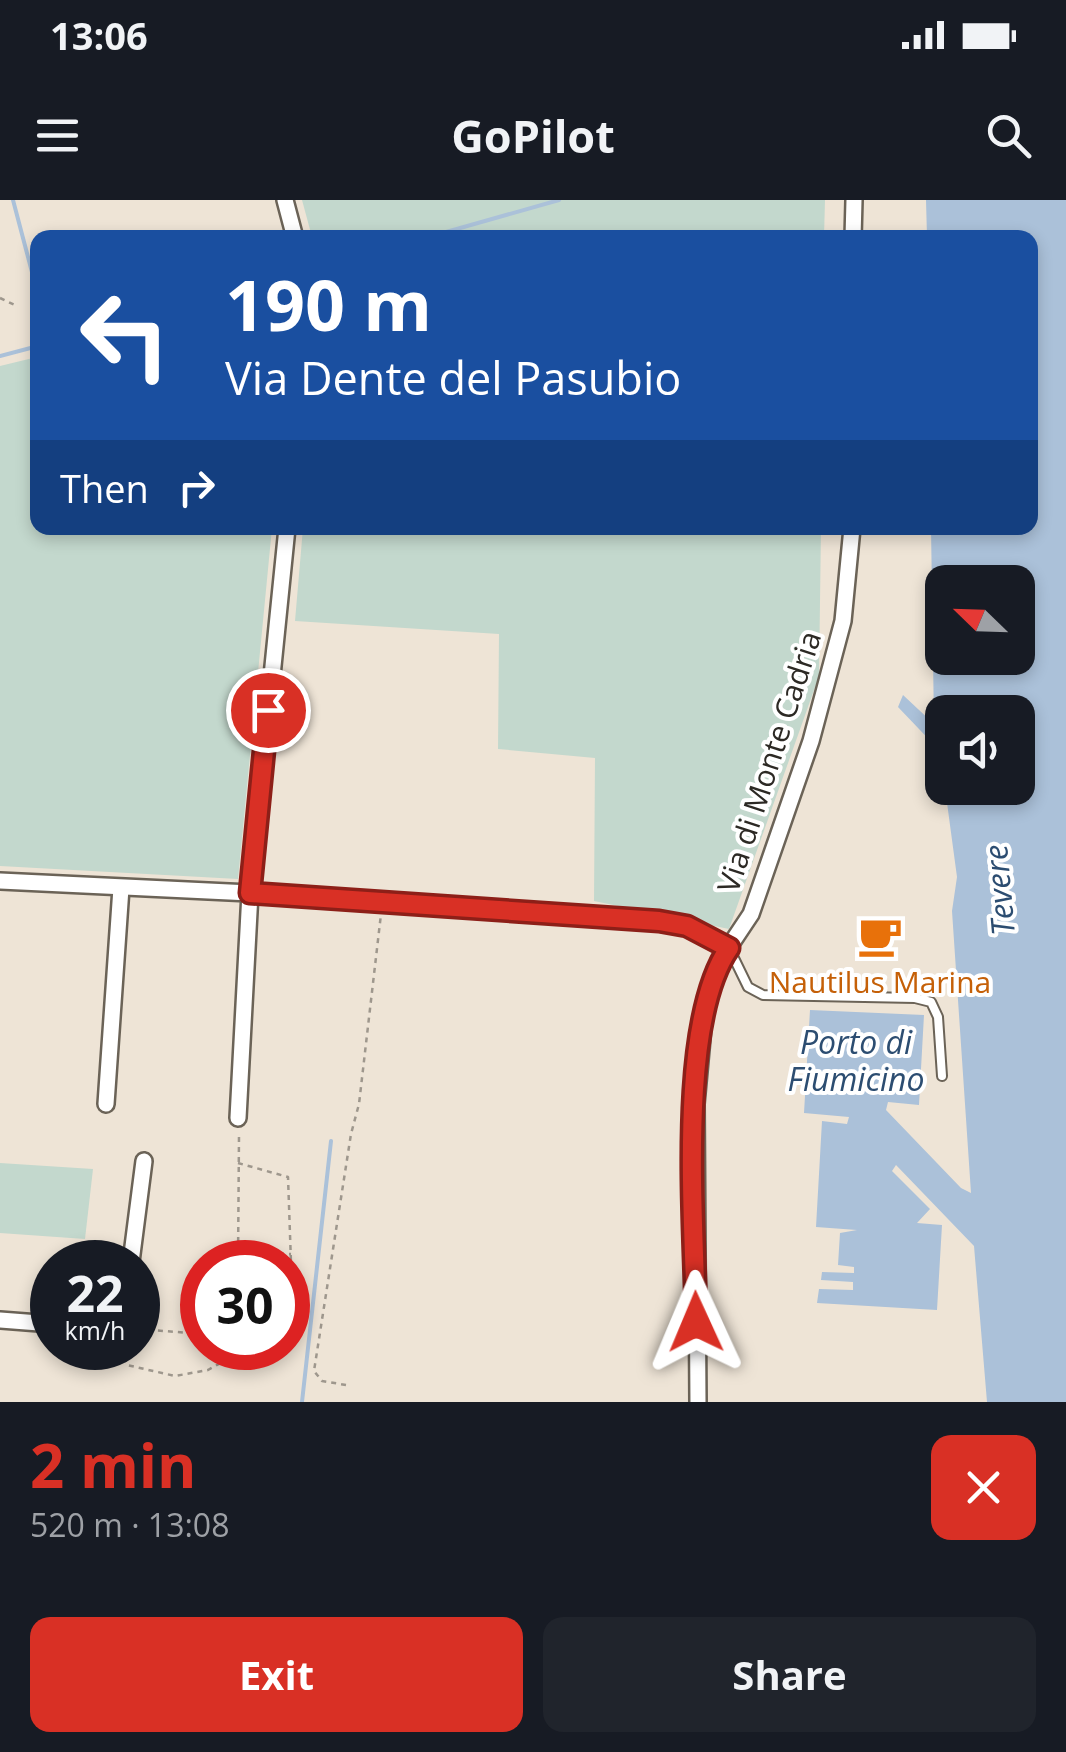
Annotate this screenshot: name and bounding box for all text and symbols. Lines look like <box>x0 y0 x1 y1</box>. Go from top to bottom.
text: 13:06 <box>50 9 148 61</box>
text: GoPilot <box>451 105 615 166</box>
icon: menu <box>30 108 85 163</box>
icon: search <box>981 108 1036 163</box>
text: 190 m <box>225 256 432 352</box>
icon: left <box>60 270 190 400</box>
text: Via Dente del Pasubio <box>225 347 681 408</box>
icon: right <box>169 460 224 515</box>
text: Then <box>60 462 149 514</box>
north arrow <box>925 565 1035 675</box>
map controls <box>925 565 1035 805</box>
street label: Via di Monte Cadria <box>707 625 830 898</box>
pin <box>226 668 311 753</box>
icon: arrive <box>241 683 296 738</box>
button: sound <box>925 695 1035 805</box>
water label: Tevere <box>973 843 1024 937</box>
cafe icon: Nautilus Marina <box>856 912 904 960</box>
place label: Nautilus Marina <box>769 961 991 1002</box>
water label: Porto di Fiumicino <box>788 1020 924 1100</box>
speed limit sign: 30 <box>180 1240 310 1370</box>
text: 22 <box>66 1259 124 1327</box>
position arrow <box>644 1270 748 1374</box>
text: km/h <box>65 1313 125 1347</box>
text: 2 min <box>30 1424 197 1506</box>
button: close <box>931 1435 1036 1540</box>
text: 520 m · 13:08 <box>30 1503 229 1546</box>
button: Exit <box>30 1617 523 1732</box>
button: Share <box>543 1617 1036 1732</box>

